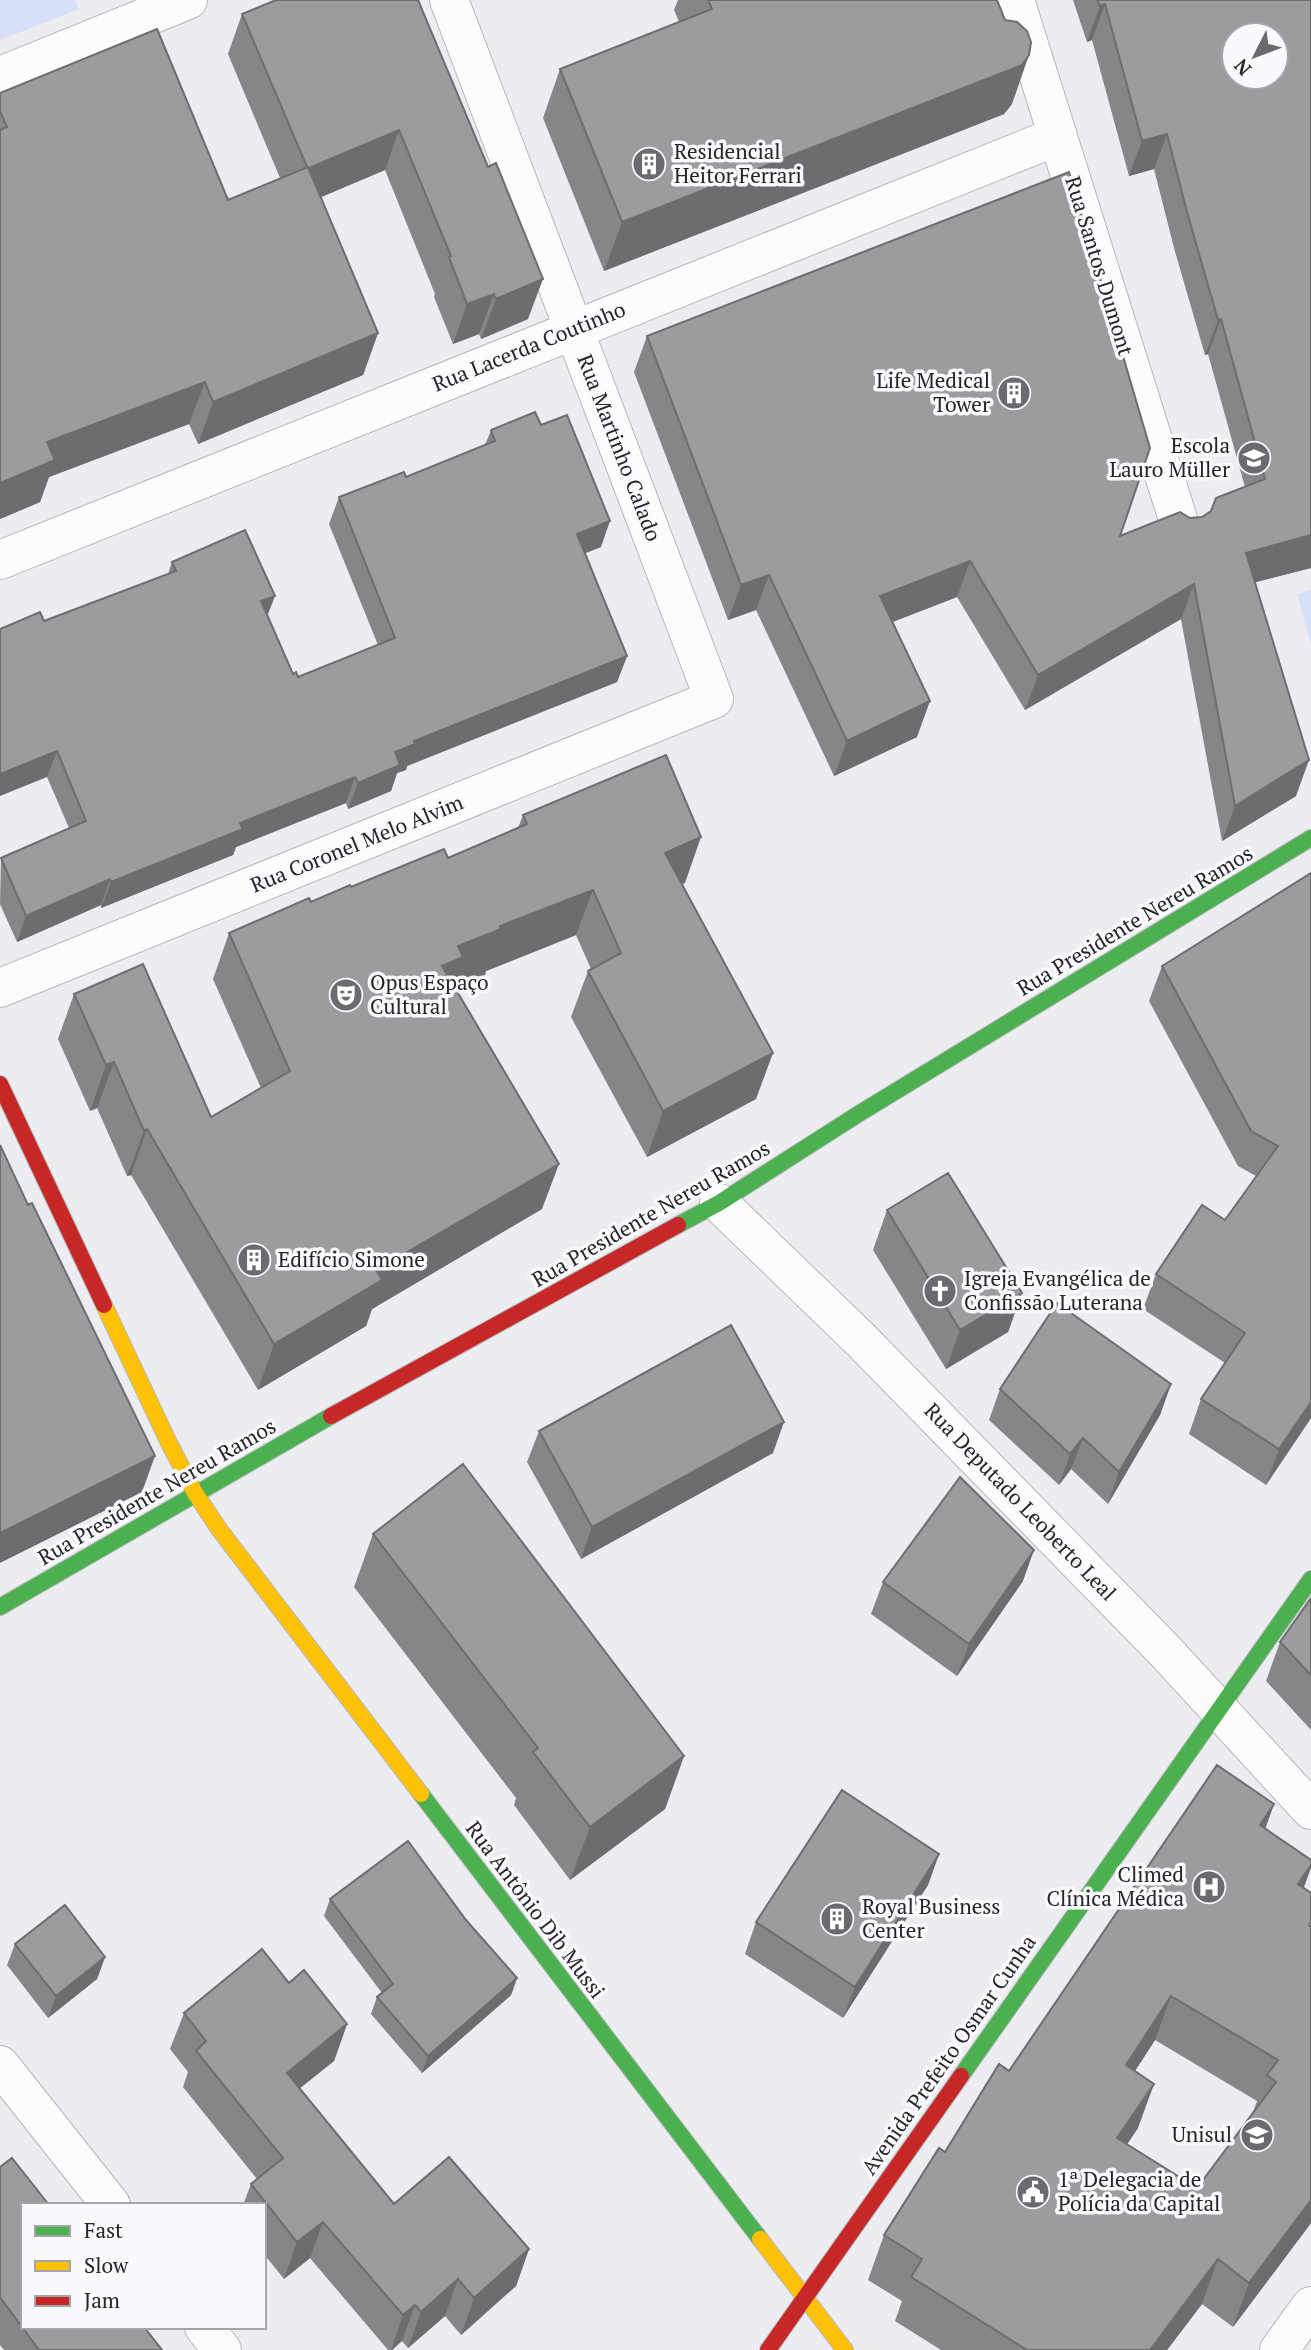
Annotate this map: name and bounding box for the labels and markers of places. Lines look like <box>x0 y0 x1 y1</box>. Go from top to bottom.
place label: Residencial Heitor Ferrari <box>674 137 802 189</box>
building icon: Residencial Heitor Ferrari <box>630 145 668 183</box>
place label: Life Medical Tower <box>876 366 990 418</box>
building icon: Life Medical Tower <box>995 374 1033 412</box>
place label: Escola Lauro Müller <box>1110 431 1230 483</box>
school or university icon: Escola Lauro Müller <box>1235 439 1273 477</box>
place label: Opus Espaço Cultural <box>370 968 489 1020</box>
theatre icon: Opus Espaço Cultural <box>327 976 365 1014</box>
building icon: Edifício Simone <box>235 1241 273 1279</box>
place label: Edifício Simone <box>278 1245 425 1273</box>
place label: Igreja Evangélica de Confissão Luterana <box>964 1264 1151 1316</box>
church icon: Igreja Evangélica de Confissão Luterana <box>921 1272 959 1310</box>
place label: Climed Clínica Médica <box>1046 1860 1184 1912</box>
hospital icon: Climed Clínica Médica <box>1190 1868 1228 1906</box>
place label: Royal Business Center <box>862 1892 1000 1944</box>
building icon: Royal Business Center <box>818 1900 856 1938</box>
school or university icon: Unisul <box>1238 2116 1276 2154</box>
place label: Unisul <box>1172 2120 1232 2148</box>
place label: 1ª Delegacia de Polícia da Capital <box>1058 2165 1220 2217</box>
public building icon: 1ª Delegacia de Polícia da Capital <box>1014 2173 1052 2211</box>

